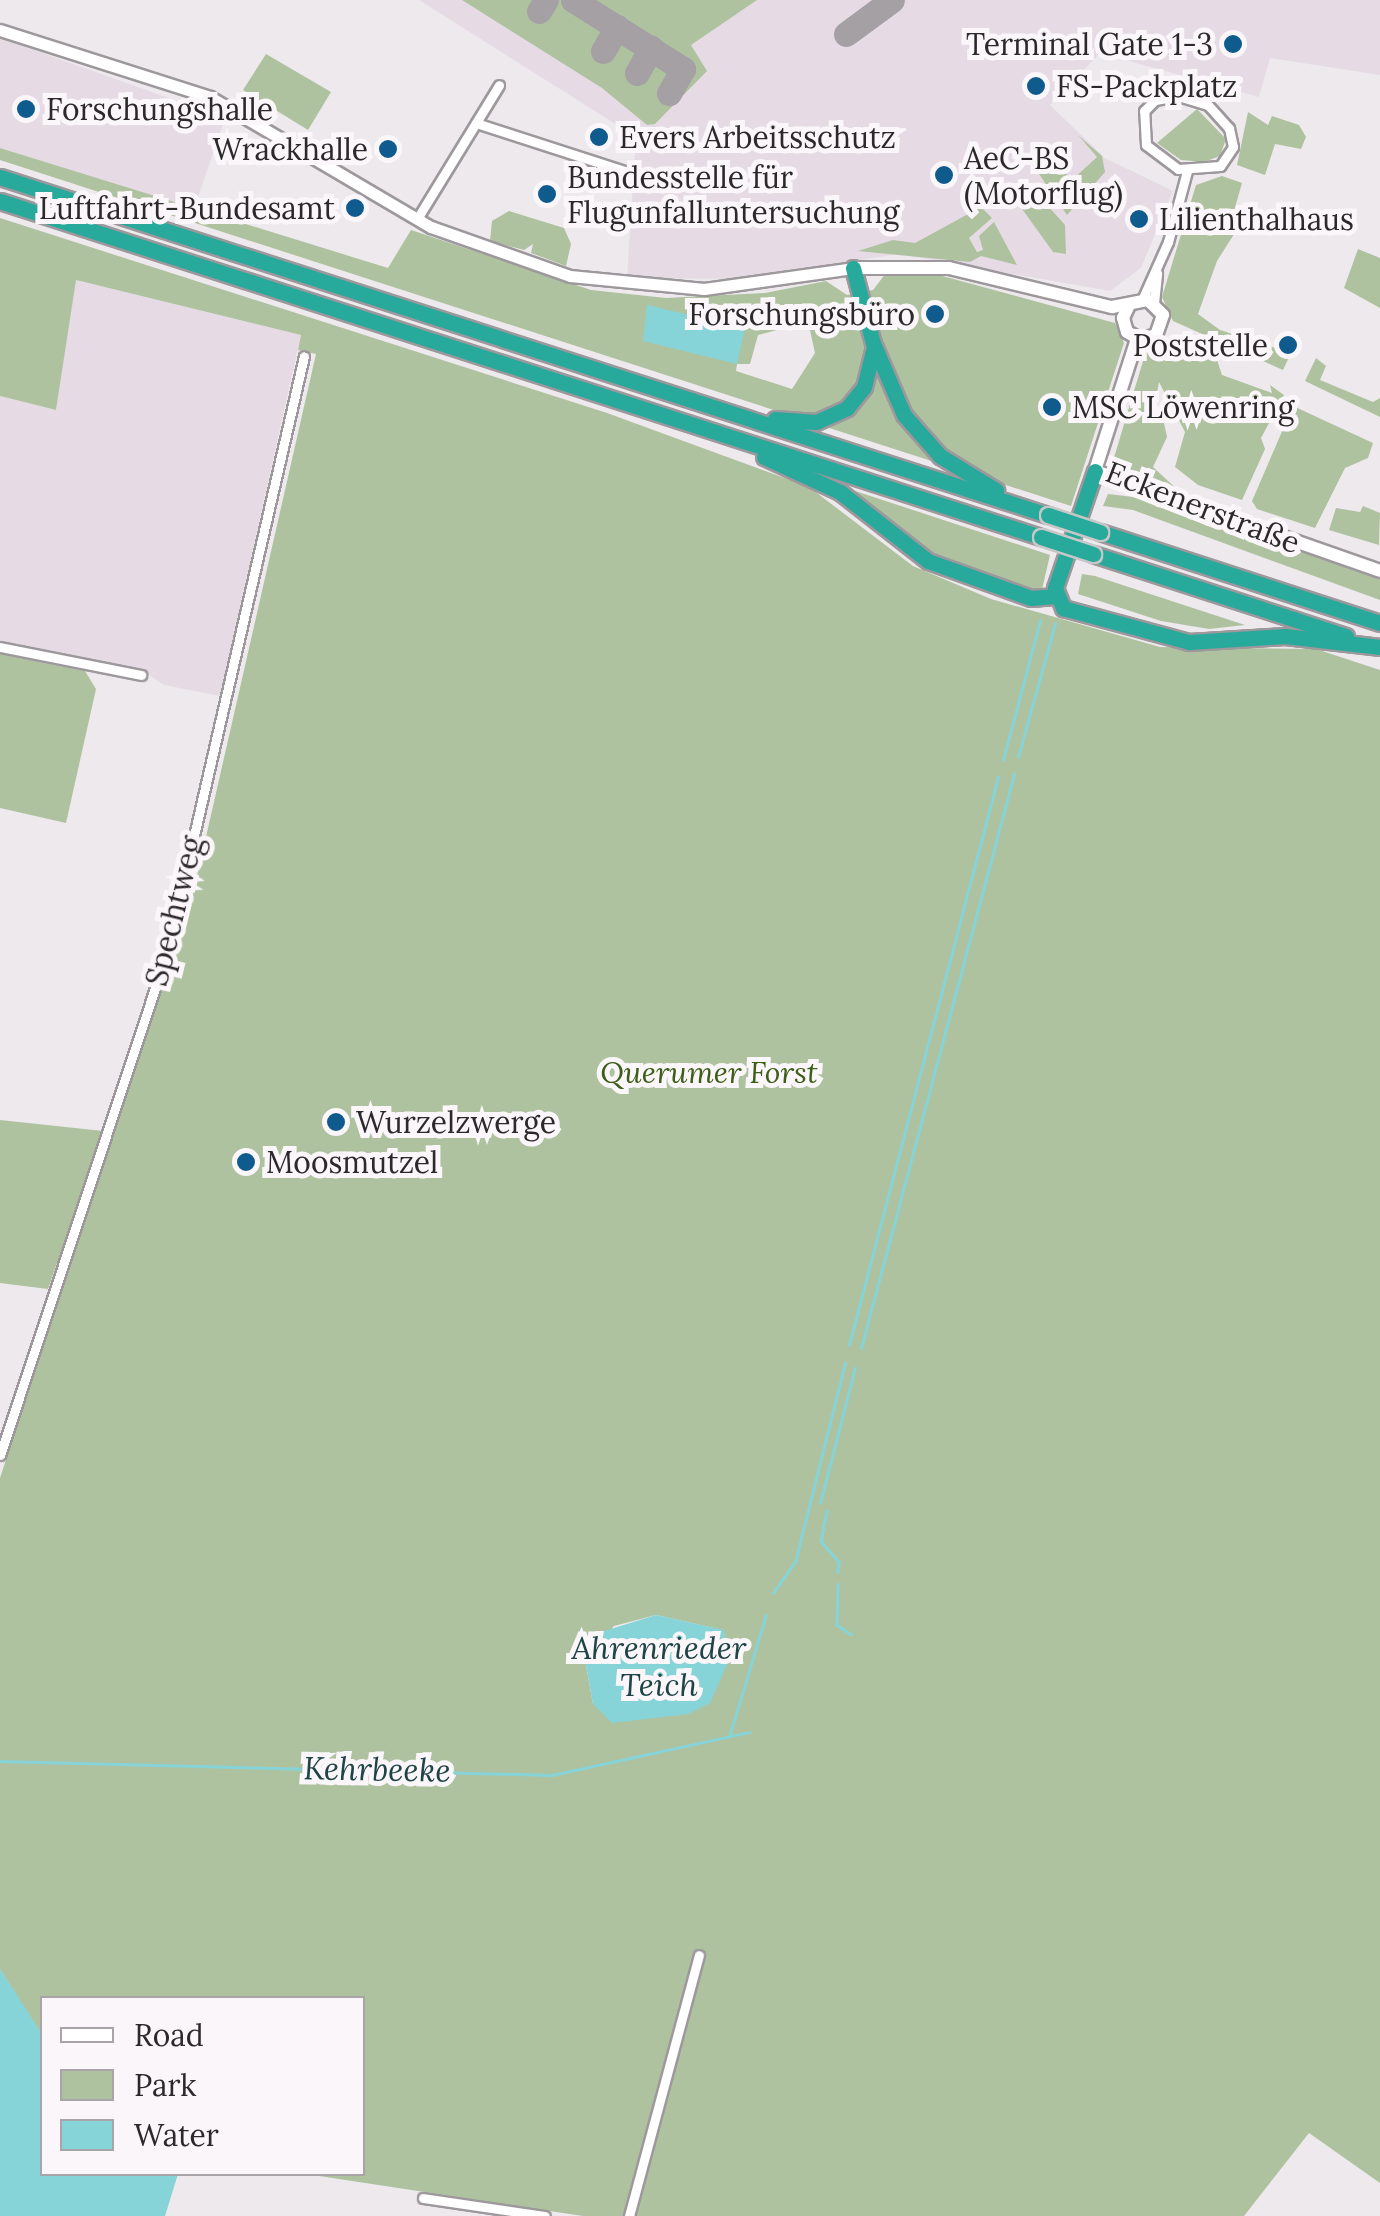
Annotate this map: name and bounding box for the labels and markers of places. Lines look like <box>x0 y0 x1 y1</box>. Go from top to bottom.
place label: Terminal Gate 1-3 <box>966 26 1213 62</box>
marker: Terminal Gate 1-3 <box>1222 33 1244 55</box>
place label: FS-Packplatz <box>1056 68 1237 104</box>
marker: FS-Packplatz <box>1025 75 1047 97</box>
place label: Forschungshalle <box>46 91 273 127</box>
marker: Forschungshalle <box>15 98 37 120</box>
place label: Evers Arbeitsschutz <box>619 119 896 155</box>
marker: Evers Arbeitsschutz <box>588 126 610 148</box>
place label: Wrackhalle <box>213 131 368 167</box>
marker: Wrackhalle <box>377 138 399 160</box>
place label: AeC-BS (Motorflug) <box>964 140 1123 210</box>
place label: Bundesstelle für Flugunfalluntersuchung <box>567 159 899 230</box>
marker: AeC-BS (Motorflug) <box>933 164 955 186</box>
marker: Bundesstelle für Flugunfalluntersuchung <box>536 183 558 205</box>
place label: Luftfahrt-Bundesamt <box>39 190 335 226</box>
marker: Luftfahrt-Bundesamt <box>344 197 366 219</box>
place label: Lilienthalhaus <box>1159 201 1354 237</box>
marker: Lilienthalhaus <box>1128 208 1150 230</box>
place label: Forschungsbüro <box>688 296 915 332</box>
marker: Forschungsbüro <box>924 303 946 325</box>
place label: Poststelle <box>1133 327 1268 363</box>
marker: Poststelle <box>1277 334 1299 356</box>
place label: MSC Löwenring <box>1072 389 1294 425</box>
marker: MSC Löwenring <box>1041 396 1063 418</box>
place label: Wurzelzwerge <box>356 1104 556 1140</box>
marker: Wurzelzwerge <box>325 1111 347 1133</box>
place label: Moosmutzel <box>266 1144 438 1180</box>
marker: Moosmutzel <box>235 1151 257 1173</box>

